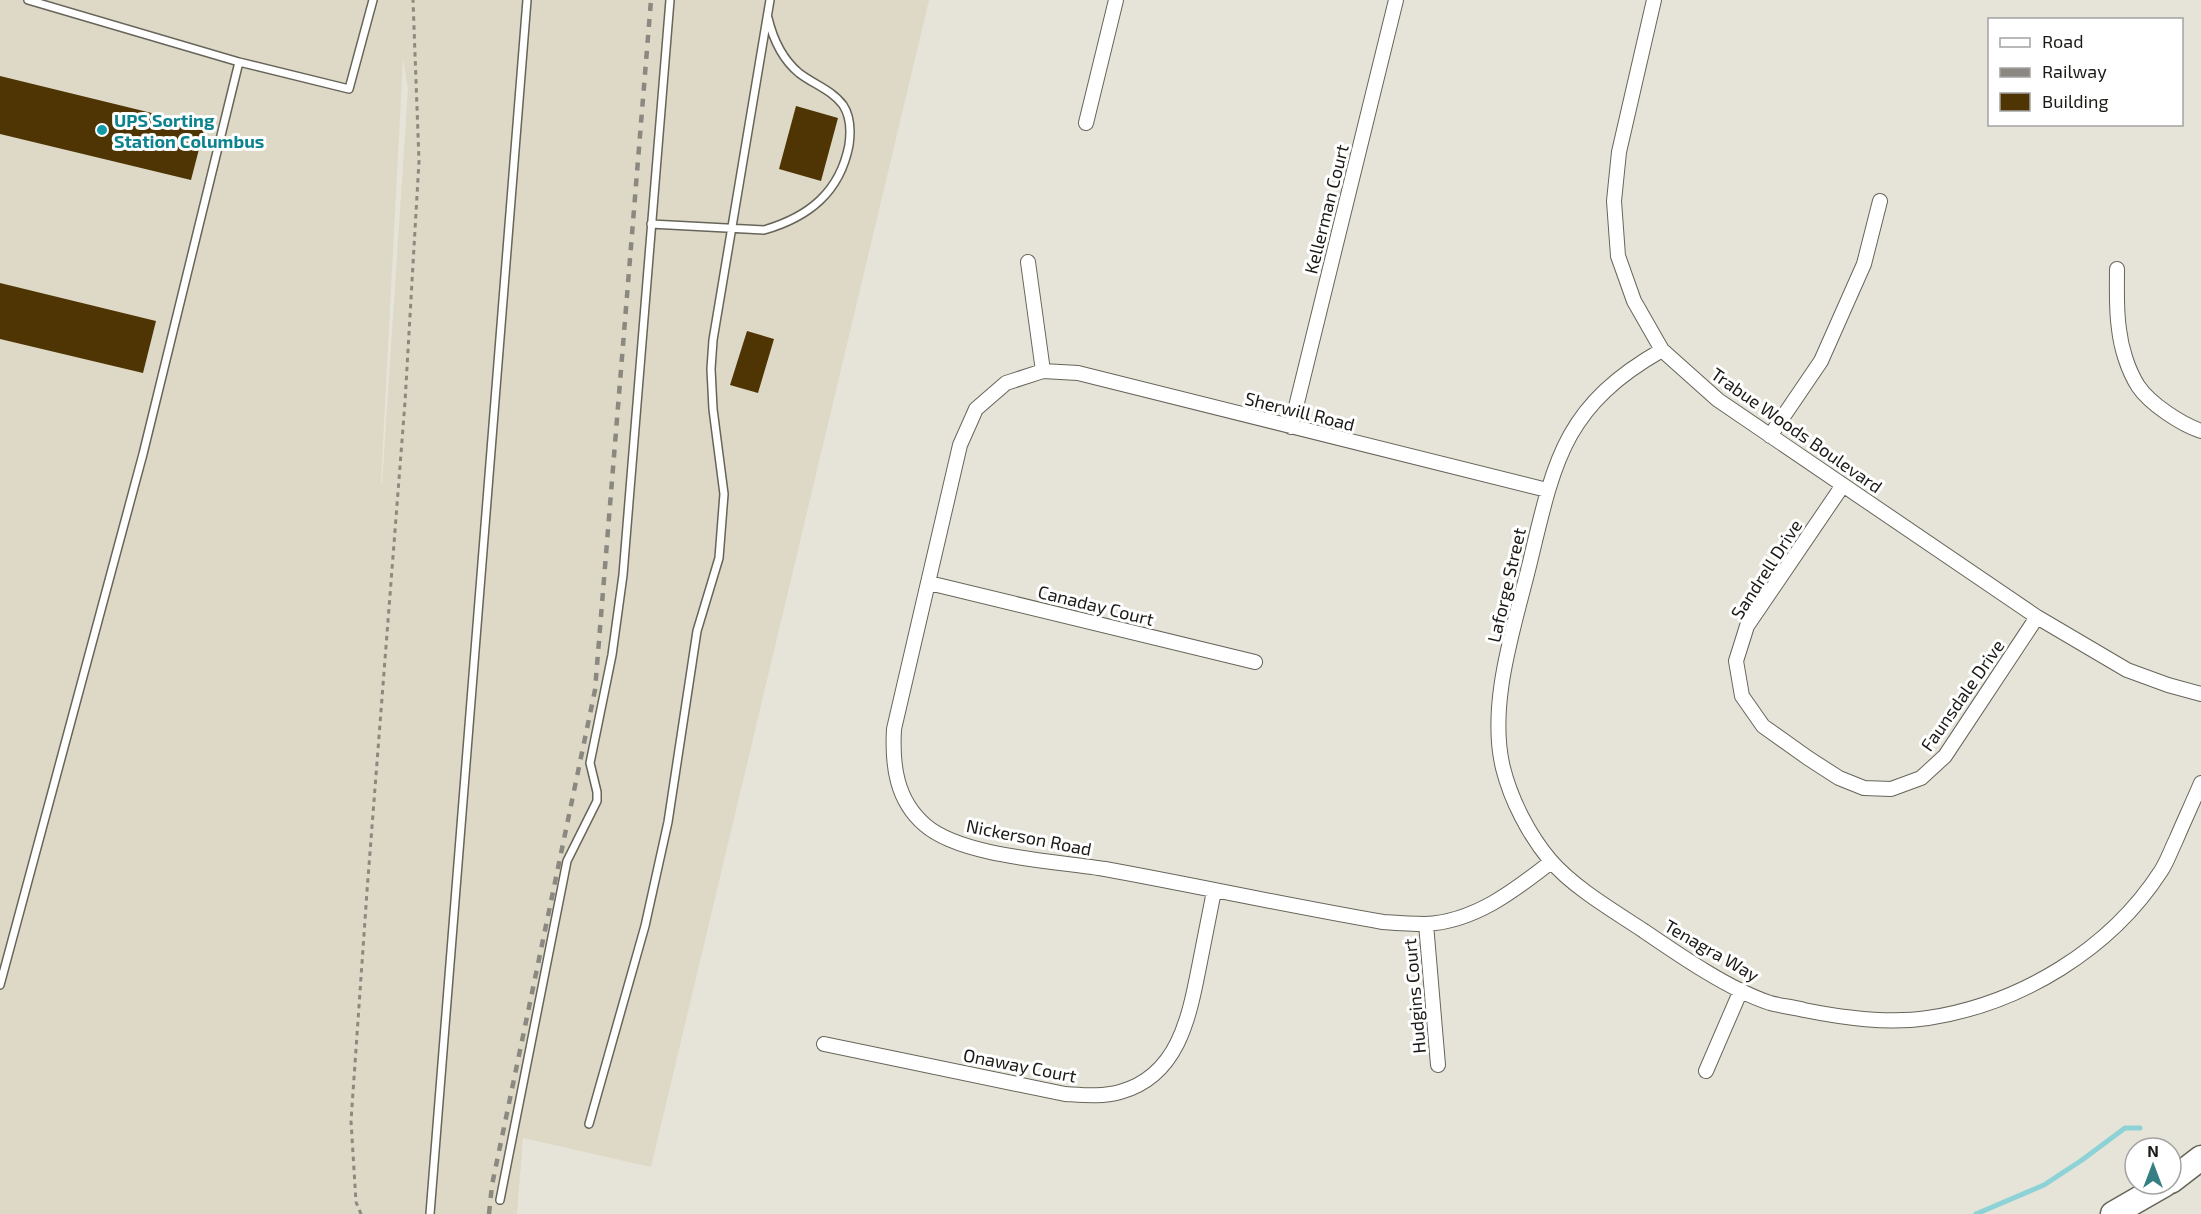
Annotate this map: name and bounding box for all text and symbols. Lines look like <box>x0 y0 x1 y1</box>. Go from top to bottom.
legend <box>1988 18 2183 126</box>
text: Road <box>2042 30 2083 52</box>
text: Railway <box>2042 60 2107 82</box>
text: Building <box>2042 90 2109 112</box>
place label: UPS Sorting Station Columbus <box>114 109 264 152</box>
marker: UPS Sorting Station Columbus <box>95 123 109 137</box>
street label: Kellerman Court <box>1299 142 1353 276</box>
street label: Trabue Woods Boulevard <box>1707 363 1887 497</box>
street label: Sherwill Road <box>1243 387 1357 435</box>
street label: Sandrell Drive <box>1726 515 1806 623</box>
street label: Laforge Street <box>1482 525 1530 644</box>
street label: Canaday Court <box>1036 580 1156 630</box>
street label: Faunsdale Drive <box>1915 635 2009 755</box>
street label: Nickerson Road <box>965 814 1093 860</box>
street label: Tenagra Way <box>1661 914 1764 986</box>
street label: Hudgins Court <box>1398 937 1430 1055</box>
street label: Onaway Court <box>961 1043 1079 1087</box>
north arrow <box>2123 1136 2183 1196</box>
text: N <box>2147 1141 2159 1160</box>

